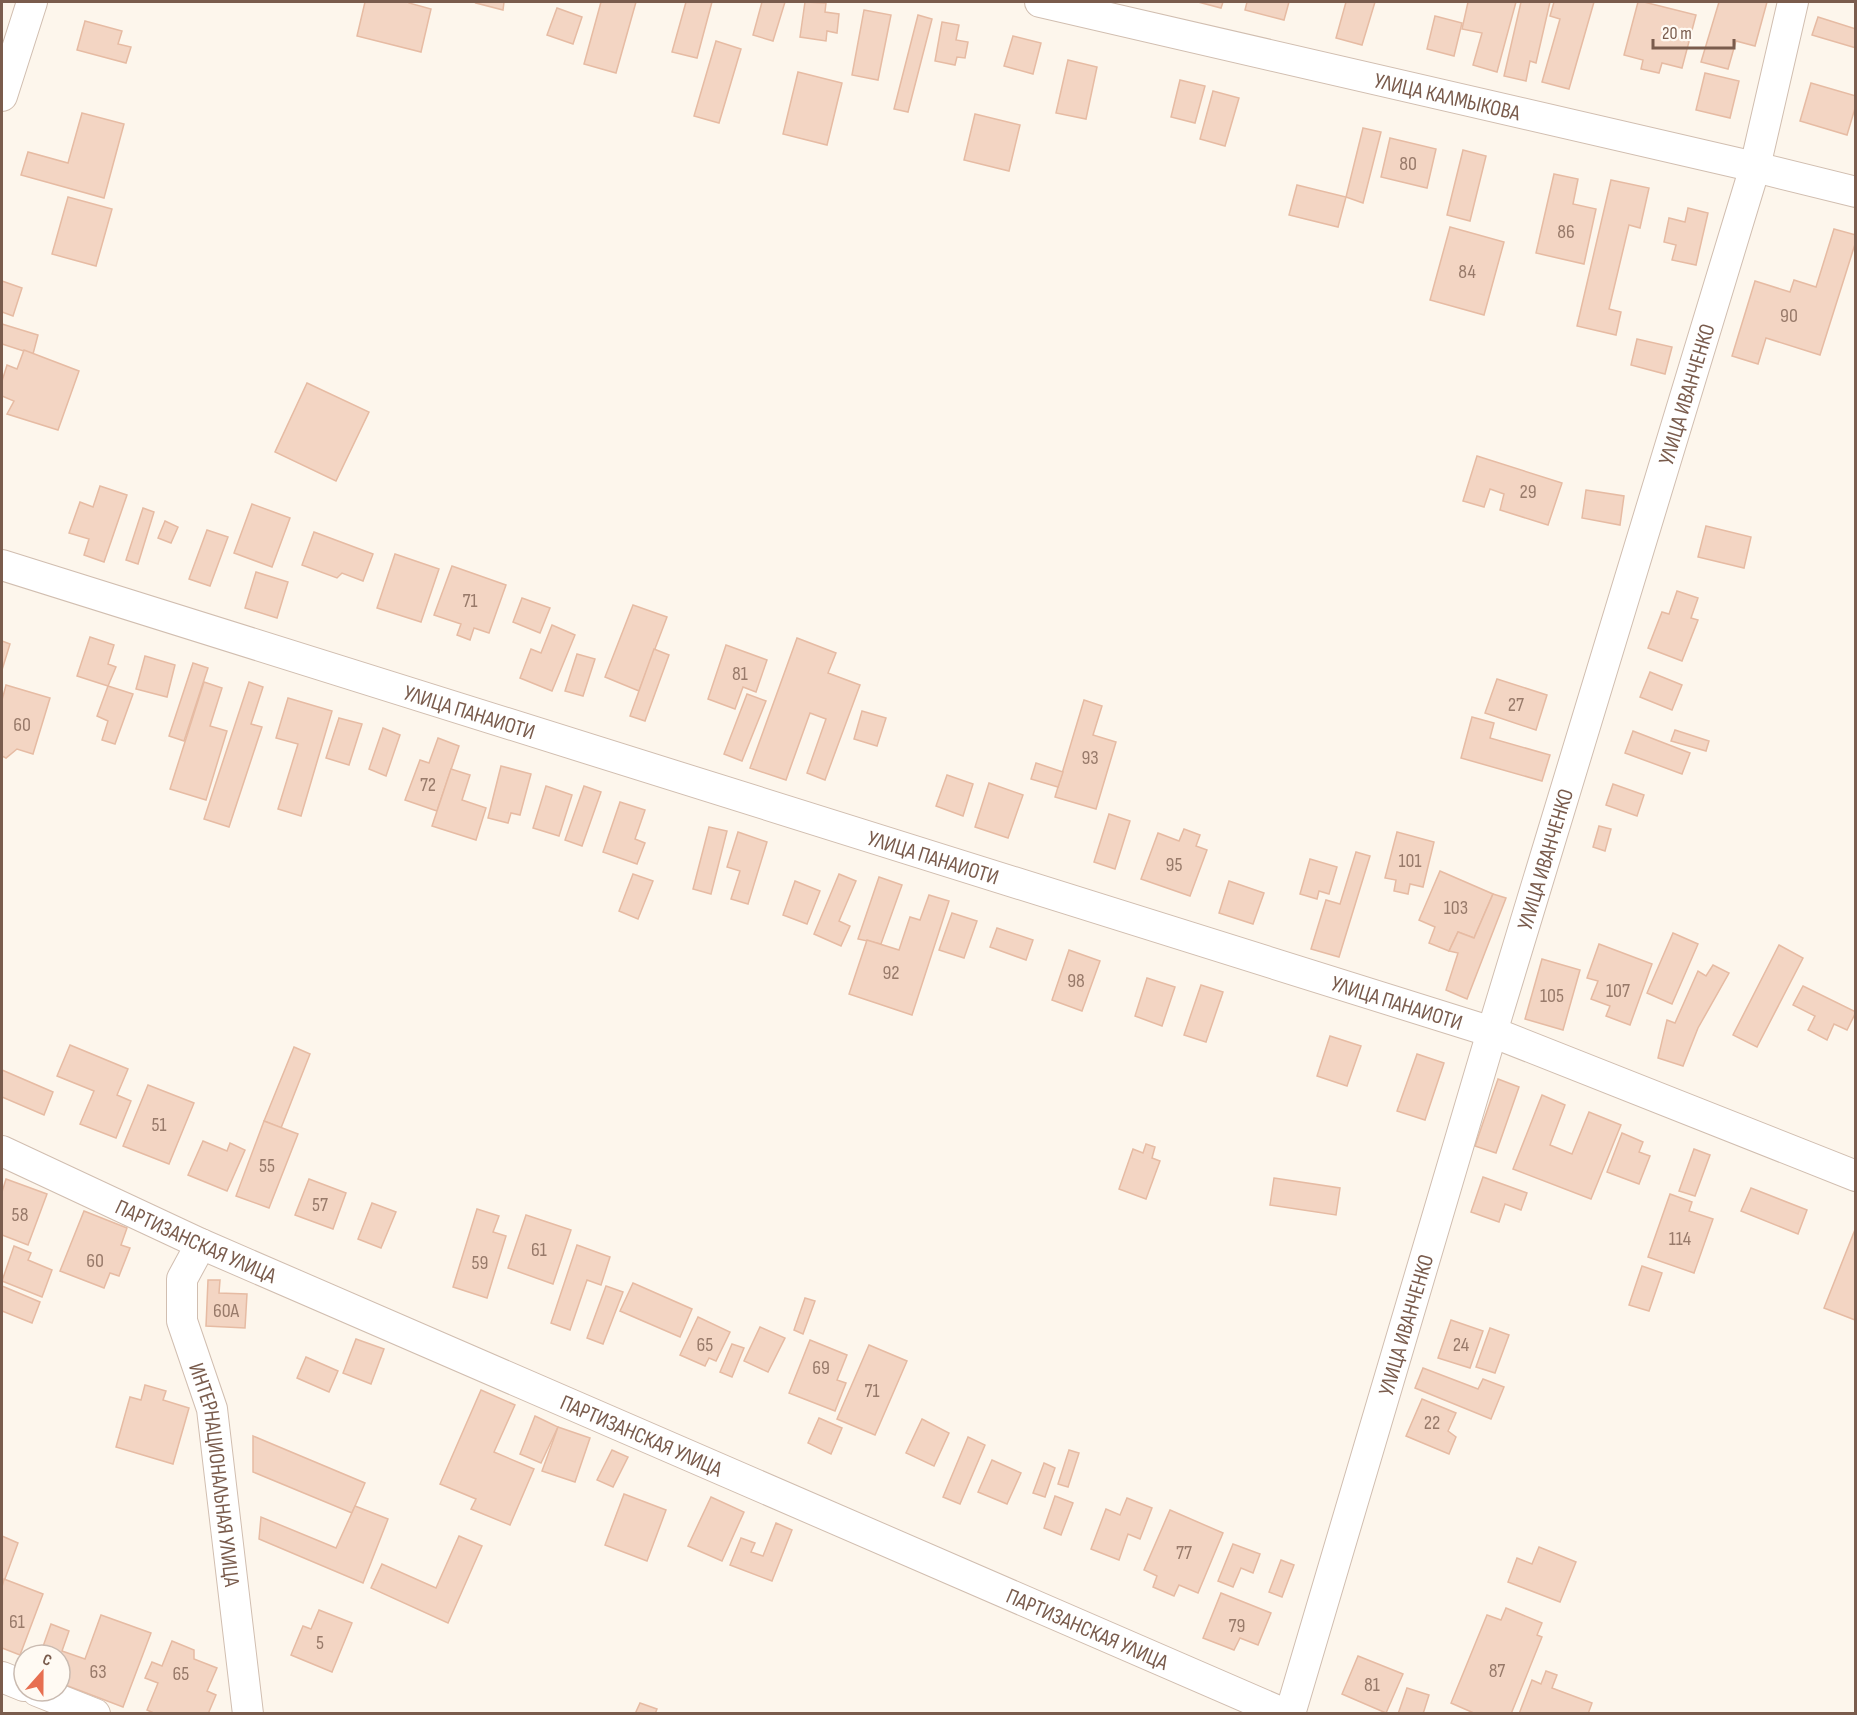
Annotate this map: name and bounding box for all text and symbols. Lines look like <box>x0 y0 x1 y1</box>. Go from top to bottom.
scale bar <box>1653 12 1734 50</box>
text: 20 m <box>1662 23 1692 44</box>
street label: УЛИЦА КАЛМЫКОВА <box>1371 68 1523 127</box>
house number: 80 <box>1399 152 1417 176</box>
house number: 86 <box>1557 220 1575 244</box>
house number: 84 <box>1458 260 1476 284</box>
house number: 90 <box>1780 304 1798 328</box>
street label: УЛИЦА ИВАНЧЕНКО <box>1653 321 1722 468</box>
house number: 29 <box>1519 480 1537 504</box>
house number: 71 <box>462 589 478 613</box>
house number: 81 <box>732 662 748 686</box>
street label: УЛИЦА ПАНАИОТИ <box>400 680 538 746</box>
house number: 27 <box>1508 693 1524 717</box>
house number: 60 <box>13 713 31 737</box>
house number: 93 <box>1081 746 1099 770</box>
house number: 72 <box>420 773 436 797</box>
street label: УЛИЦА ИВАНЧЕНКО <box>1512 786 1580 933</box>
street label: УЛИЦА ПАНАИОТИ <box>864 825 1002 892</box>
house number: 101 <box>1399 849 1421 873</box>
house number: 95 <box>1166 853 1182 877</box>
house number: 103 <box>1444 896 1468 920</box>
house number: 92 <box>882 961 900 985</box>
house number: 98 <box>1067 969 1085 993</box>
street label: УЛИЦА ПАНАИОТИ <box>1328 970 1466 1037</box>
house number: 107 <box>1606 979 1630 1003</box>
house number: 105 <box>1540 984 1564 1008</box>
house number: 51 <box>151 1113 167 1137</box>
house number: 55 <box>259 1154 275 1178</box>
house number: 57 <box>312 1193 328 1217</box>
street label: ПАРТИЗАНСКАЯ УЛИЦА <box>111 1194 281 1290</box>
house number: 58 <box>12 1203 28 1227</box>
house number: 114 <box>1669 1227 1691 1251</box>
house number: 61 <box>531 1238 547 1262</box>
house number: 60 <box>86 1249 104 1273</box>
house number: 59 <box>472 1251 488 1275</box>
street label: УЛИЦА ИВАНЧЕНКО <box>1373 1251 1440 1399</box>
house number: 60А <box>213 1299 239 1323</box>
house number: 65 <box>697 1333 713 1357</box>
house number: 24 <box>1453 1333 1469 1357</box>
house number: 69 <box>812 1356 830 1380</box>
street label: ИНТЕРНАЦИОНАЛЬНАЯ УЛИЦА <box>182 1359 245 1589</box>
house number: 71 <box>864 1379 880 1403</box>
street label: ПАРТИЗАНСКАЯ УЛИЦА <box>556 1390 727 1484</box>
house number: 22 <box>1424 1411 1440 1435</box>
house number: 77 <box>1176 1541 1192 1565</box>
street label: ПАРТИЗАНСКАЯ УЛИЦА <box>1002 1583 1173 1677</box>
house number: 61 <box>9 1610 25 1634</box>
house number: 79 <box>1229 1614 1245 1638</box>
house number: 5 <box>316 1631 324 1655</box>
north arrow <box>12 1643 72 1703</box>
text: С <box>40 1650 54 1671</box>
house number: 87 <box>1489 1659 1505 1683</box>
house number: 63 <box>89 1660 107 1684</box>
house number: 65 <box>173 1662 189 1686</box>
house number: 81 <box>1364 1673 1380 1697</box>

